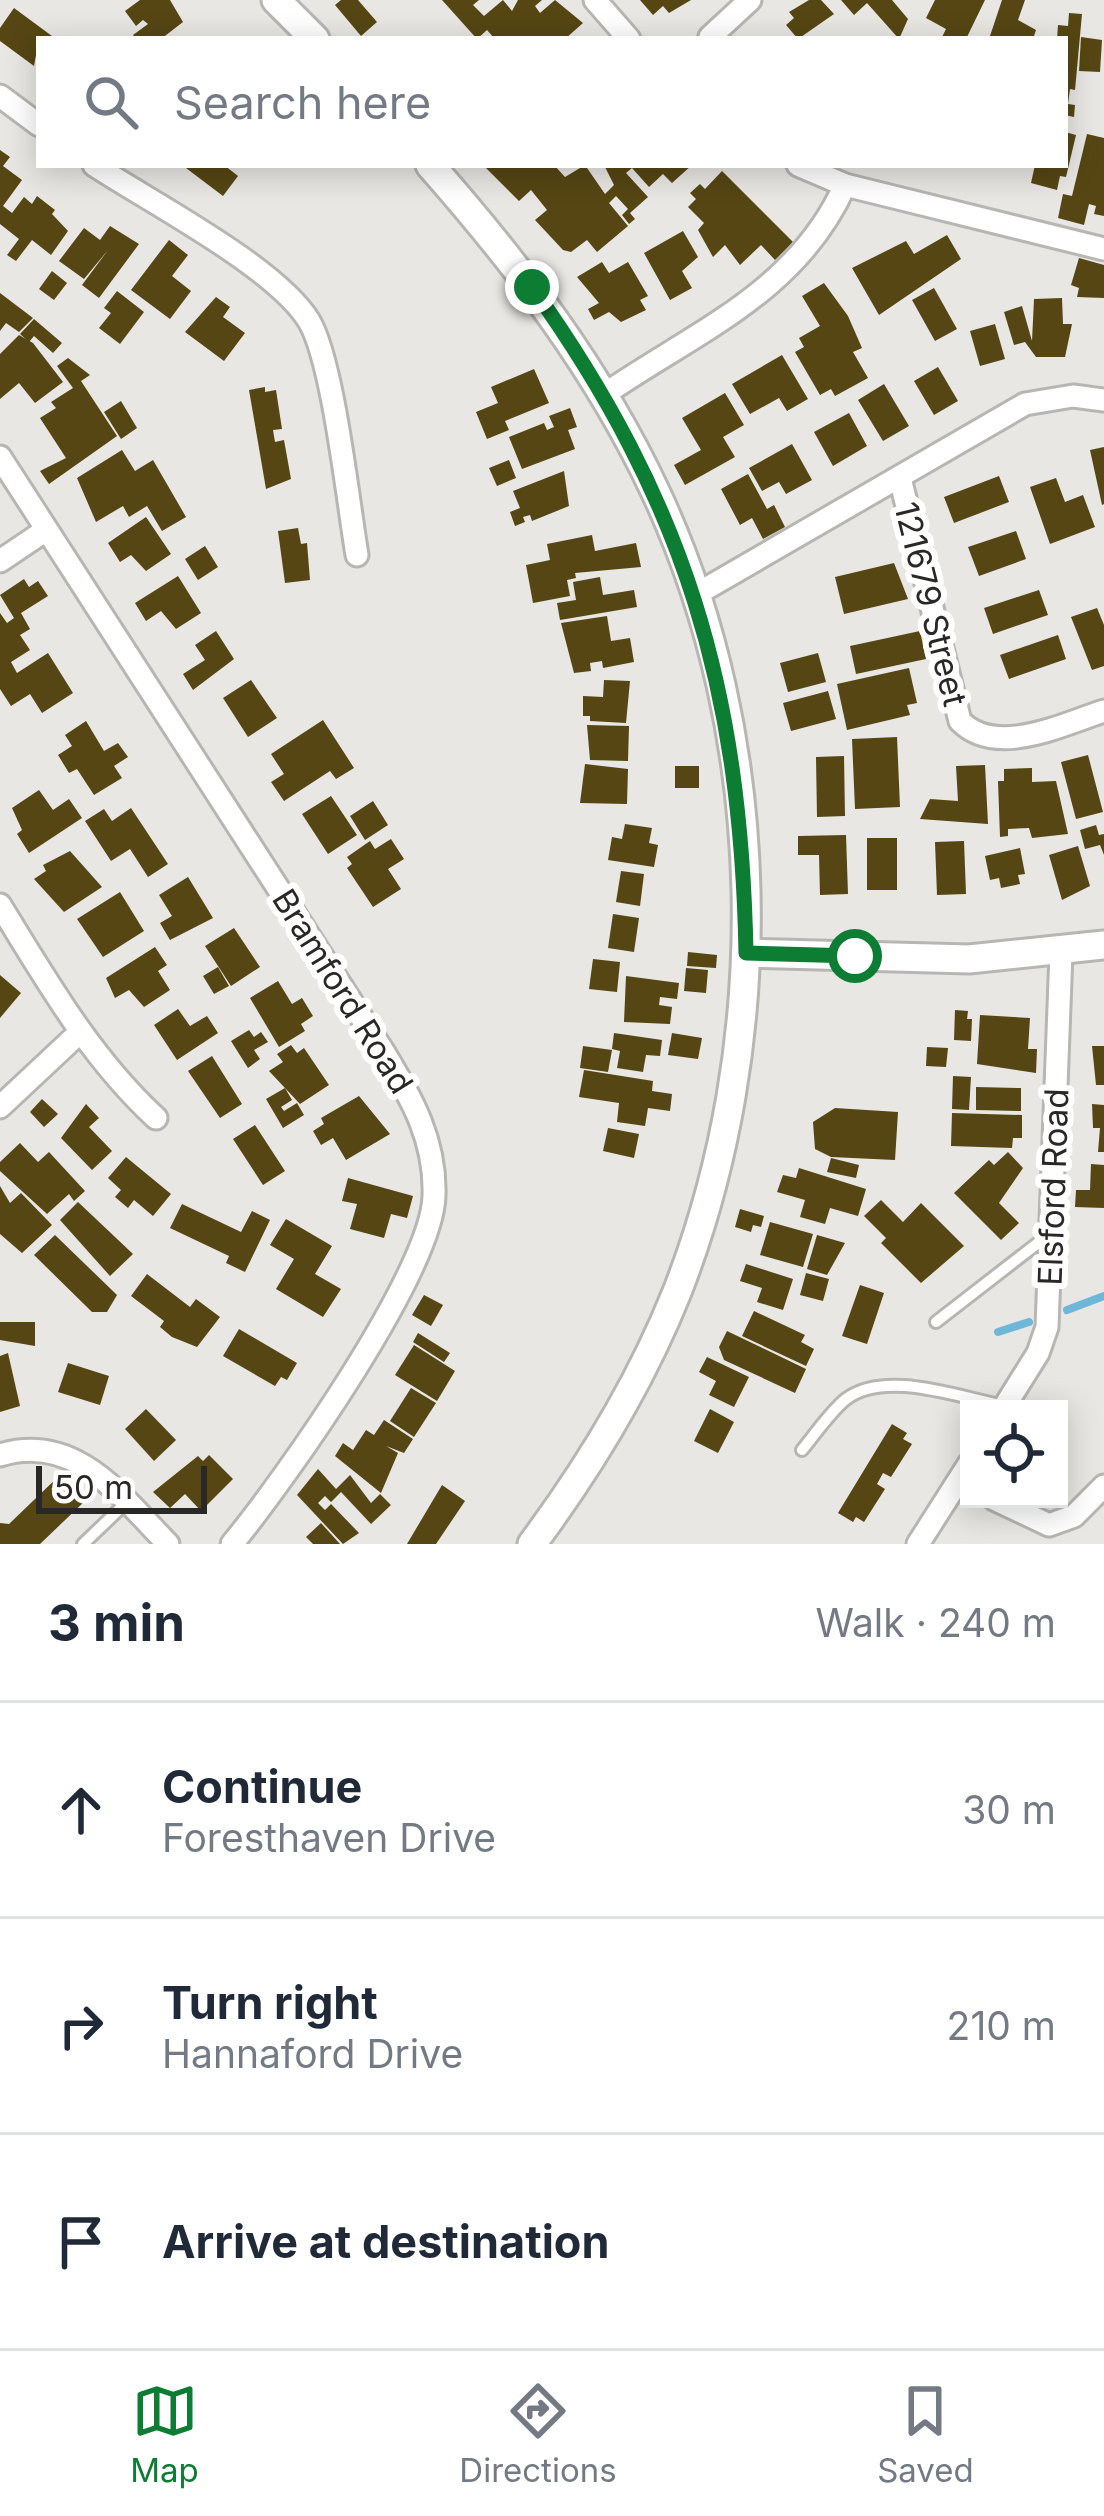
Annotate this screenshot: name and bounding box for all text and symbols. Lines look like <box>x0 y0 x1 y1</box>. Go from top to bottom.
search box <box>36 36 1068 168</box>
icon: search <box>78 69 144 135</box>
text: Search here <box>174 75 431 130</box>
route end <box>505 260 559 314</box>
street label: 121679 Street <box>886 498 976 710</box>
street label: Bramford Road <box>264 881 422 1101</box>
route start <box>828 929 882 983</box>
street label: Elsford Road <box>1030 1088 1076 1286</box>
map controls <box>960 1400 1068 1508</box>
button: locate <box>960 1400 1068 1508</box>
scale bar <box>36 1460 207 1513</box>
text: 50 m <box>54 1467 133 1507</box>
text: 3 min <box>48 1592 185 1653</box>
text: Walk · 240 m <box>816 1599 1056 1646</box>
text: Continue <box>162 1759 362 1814</box>
icon: ahead <box>48 1777 114 1843</box>
text: 30 m <box>962 1786 1056 1833</box>
text: Foresthaven Drive <box>162 1814 496 1861</box>
text: Turn right <box>162 1975 378 2030</box>
icon: right <box>48 1993 114 2059</box>
text: 210 m <box>947 2002 1056 2049</box>
text: Hannaford Drive <box>162 2030 463 2077</box>
icon: arrive <box>48 2209 114 2275</box>
text: Arrive at destination <box>162 2214 609 2269</box>
tab: Map <box>130 2378 199 2490</box>
tab: Directions <box>459 2378 617 2490</box>
tab: Saved <box>877 2378 974 2490</box>

